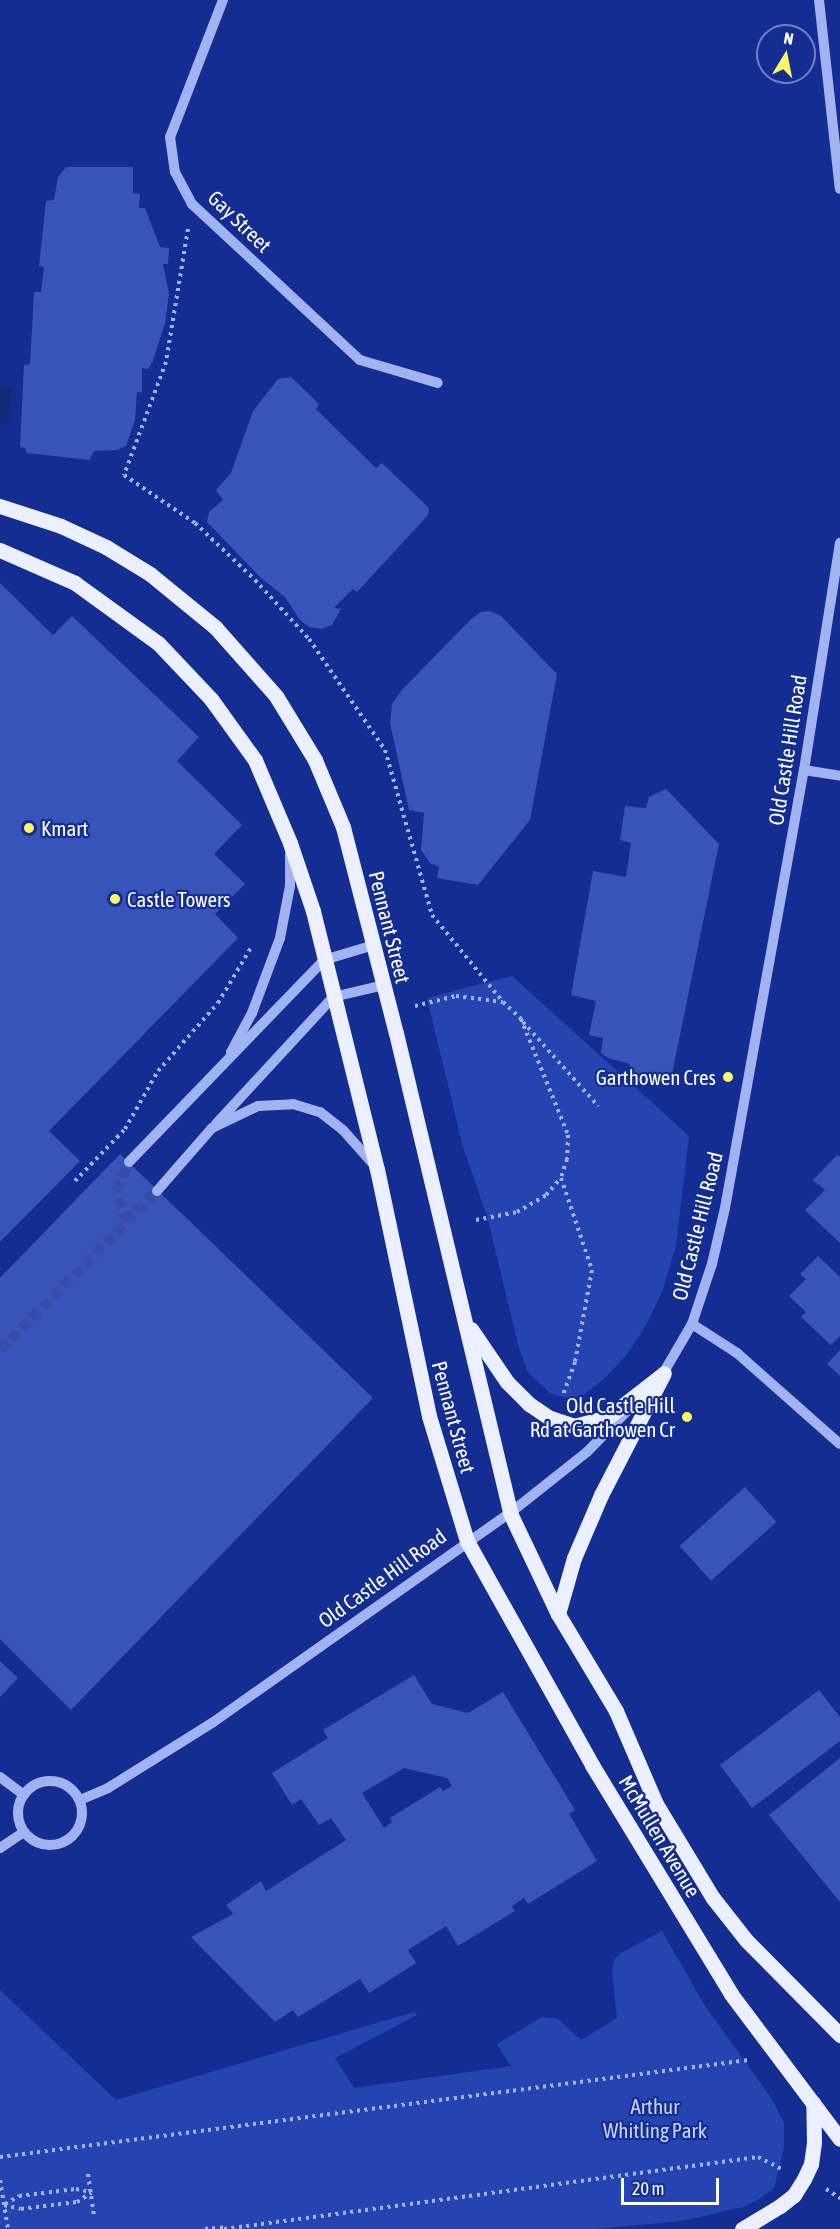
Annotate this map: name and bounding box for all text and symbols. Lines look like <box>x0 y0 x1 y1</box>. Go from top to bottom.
north arrow <box>756 24 816 84</box>
text: N <box>783 29 795 48</box>
street label: Gay Street <box>203 185 277 257</box>
street label: Old Castle Hill Road <box>763 673 811 827</box>
place label: Kmart <box>41 815 88 841</box>
marker: Kmart <box>22 821 36 835</box>
street label: Pennant Street <box>364 868 416 986</box>
place label: Castle Towers <box>127 886 231 912</box>
marker: Castle Towers <box>108 892 122 906</box>
place label: Garthowen Cres <box>596 1064 716 1090</box>
marker: Garthowen Cres <box>721 1070 735 1084</box>
street label: Old Castle Hill Road <box>666 1149 728 1303</box>
street label: Pennant Street <box>427 1358 481 1476</box>
place label: Old Castle Hill Rd at Garthowen Cr <box>530 1392 675 1442</box>
marker: Old Castle Hill Rd at Garthowen Cr <box>680 1410 694 1424</box>
street label: Old Castle Hill Road <box>313 1523 451 1633</box>
street label: McMullen Avenue <box>614 1770 706 1902</box>
park label: Arthur Whitling Park <box>603 2093 707 2143</box>
scale bar <box>624 2166 722 2204</box>
text: 20 m <box>632 2178 664 2199</box>

